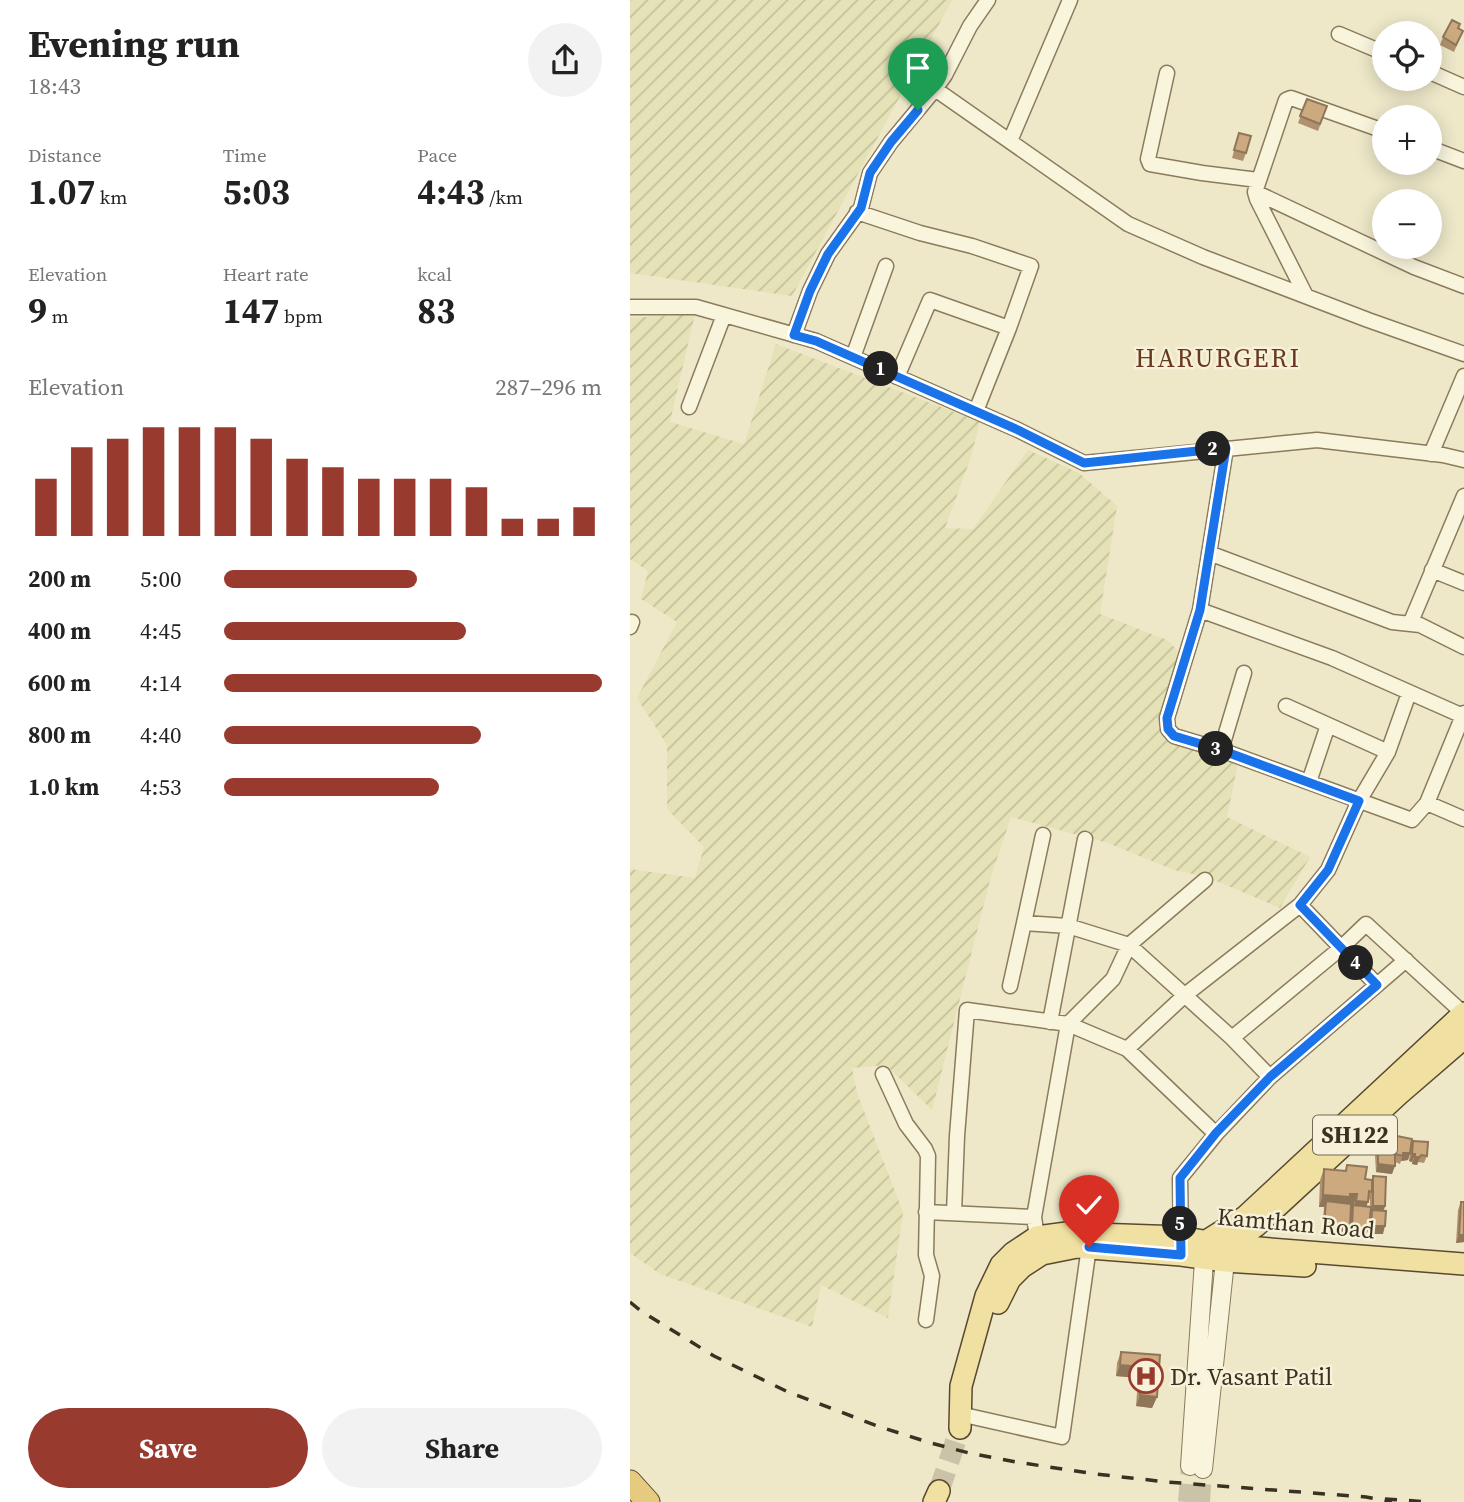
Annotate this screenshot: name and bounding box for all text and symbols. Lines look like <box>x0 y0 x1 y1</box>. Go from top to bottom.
text: Evening run <box>28 18 240 70</box>
map controls <box>1372 21 1442 259</box>
button: locate <box>1372 21 1442 91</box>
button: share <box>528 23 602 97</box>
pin <box>888 38 948 110</box>
icon: arrive <box>899 49 937 87</box>
text: 18:43 <box>28 70 81 102</box>
button: + <box>1372 105 1442 175</box>
text: Distance <box>28 142 102 168</box>
text: Time <box>223 142 267 168</box>
text: Pace <box>417 142 457 168</box>
text: 1.07 <box>28 168 95 216</box>
text: 5:03 <box>223 168 290 216</box>
text: 4:43 <box>417 168 485 216</box>
text: km <box>95 184 127 210</box>
text: /km <box>485 184 523 210</box>
button: − <box>1372 189 1442 259</box>
text: Elevation <box>28 261 107 287</box>
text: Heart rate <box>223 261 309 287</box>
text: kcal <box>417 261 452 287</box>
text: 9 <box>28 287 47 335</box>
text: 147 <box>223 287 280 335</box>
text: 83 <box>417 287 455 335</box>
text: m <box>47 303 69 329</box>
text: bpm <box>280 303 323 329</box>
district label: HARURGERI <box>1135 340 1301 376</box>
pin: 1 <box>863 352 898 386</box>
text: 1 <box>875 355 886 381</box>
text: Elevation <box>28 371 124 403</box>
text: 287–296 m <box>495 371 602 403</box>
pin: 2 <box>1196 432 1230 466</box>
text: 2 <box>1207 435 1218 461</box>
text: 200 m <box>28 563 91 595</box>
text: 5:00 <box>140 563 181 595</box>
text: 400 m <box>28 615 91 647</box>
text: 4:45 <box>140 615 181 647</box>
text: 600 m <box>28 667 91 699</box>
text: 4:14 <box>140 667 181 699</box>
text: 800 m <box>28 719 91 751</box>
text: 4:40 <box>140 719 181 751</box>
pin: 3 <box>1198 732 1234 766</box>
text: 3 <box>1210 735 1221 761</box>
text: 1.0 km <box>28 771 99 803</box>
text: 4:53 <box>140 771 181 803</box>
pin: 4 <box>1338 946 1374 981</box>
text: 4 <box>1350 949 1361 975</box>
road number: SH122 <box>1313 1116 1397 1154</box>
pin <box>1059 1175 1119 1247</box>
icon: check <box>1070 1186 1108 1224</box>
street label: Kamthan Road <box>1216 1200 1377 1246</box>
pin: 5 <box>1162 1206 1198 1242</box>
text: 5 <box>1174 1210 1185 1236</box>
hospital icon: Dr. Vasant Patil <box>1127 1357 1165 1395</box>
place label: Dr. Vasant Patil <box>1170 1360 1332 1393</box>
button: Save <box>28 1408 308 1488</box>
button: Share <box>322 1408 602 1488</box>

